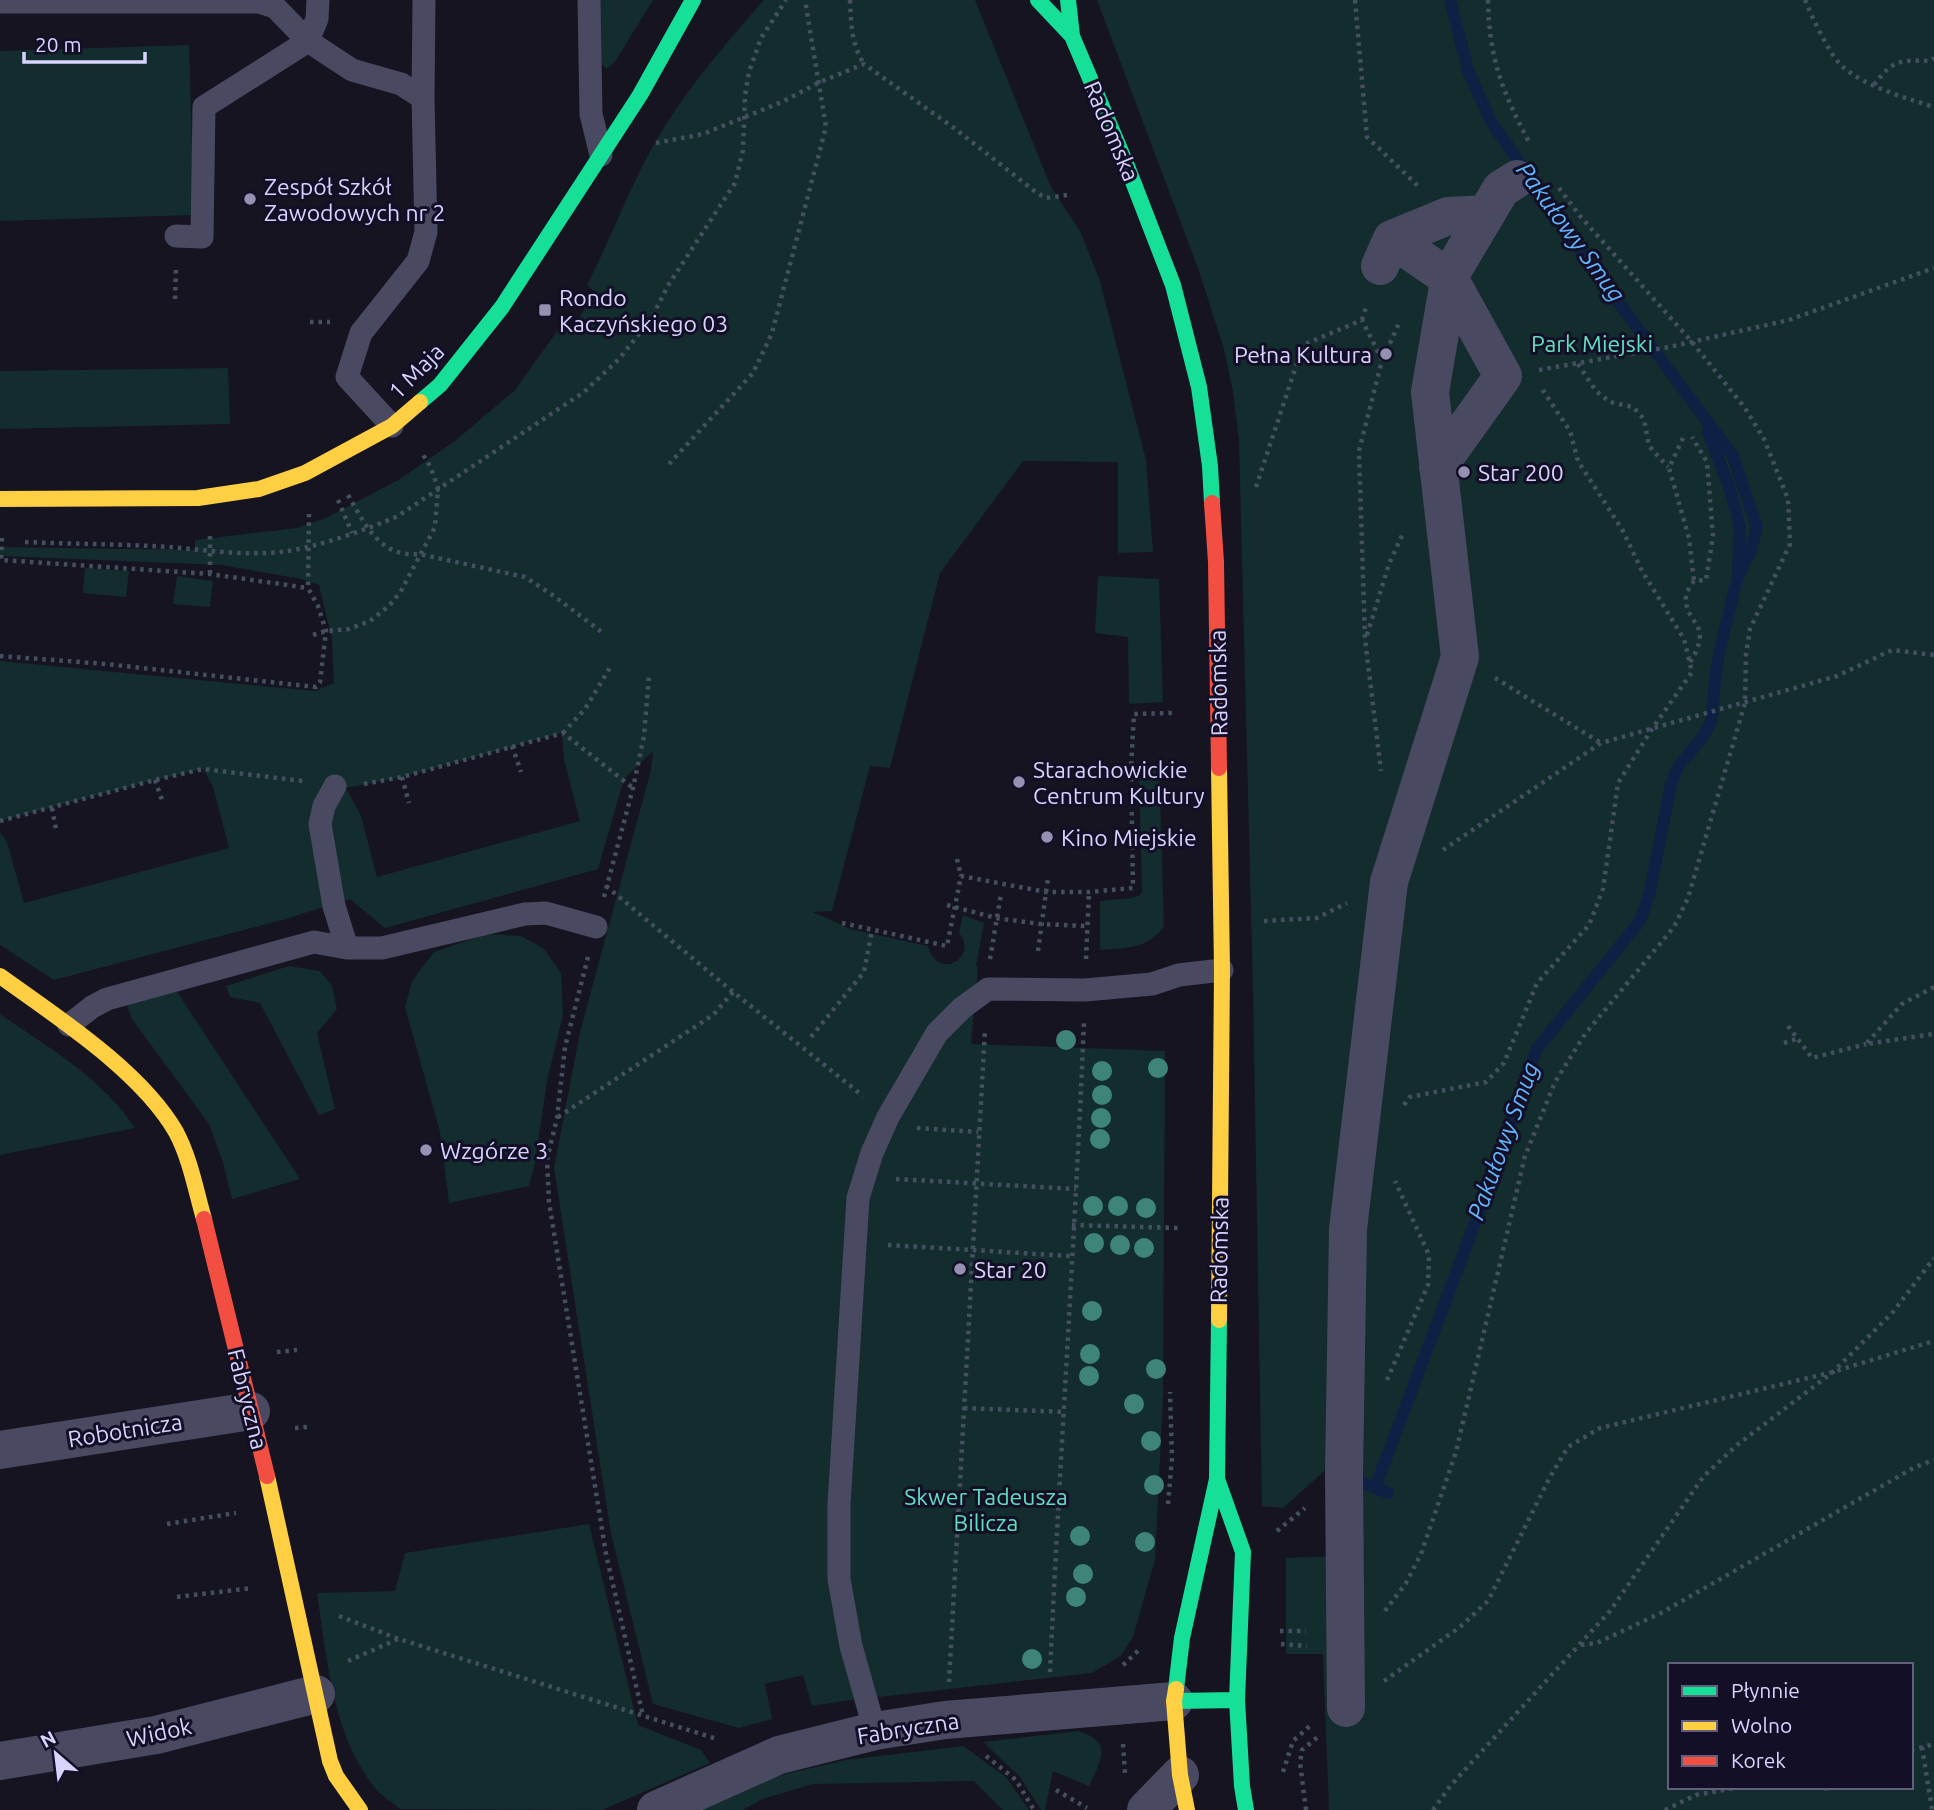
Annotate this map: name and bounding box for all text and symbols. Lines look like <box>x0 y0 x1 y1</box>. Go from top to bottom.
scale bar <box>24 21 145 65</box>
text: 20 m <box>35 32 82 56</box>
street label: Radomska <box>1080 77 1144 185</box>
water label: Pakułowy Smug <box>1511 157 1631 307</box>
place label: Zespół Szkół Zawodowych nr 2 <box>264 174 446 225</box>
marker: Zespół Szkół Zawodowych nr 2 <box>242 191 258 207</box>
place label: Rondo Kaczyńskiego 03 <box>559 285 728 336</box>
marker: Rondo Kaczyńskiego 03 <box>537 302 553 318</box>
park label: Park Miejski <box>1531 331 1653 356</box>
street label: 1 Maja <box>383 338 449 404</box>
place label: Pełna Kultura <box>1234 342 1372 367</box>
marker: Pełna Kultura <box>1378 346 1394 362</box>
place label: Star 200 <box>1478 460 1564 485</box>
marker: Star 200 <box>1456 464 1472 480</box>
street label: Radomska <box>1205 630 1231 736</box>
place label: Starachowickie Centrum Kultury <box>1033 757 1204 808</box>
marker: Starachowickie Centrum Kultury <box>1011 774 1027 790</box>
place label: Kino Miejskie <box>1061 825 1197 850</box>
marker: Kino Miejskie <box>1039 829 1055 845</box>
water label: Pakułowy Smug <box>1462 1058 1544 1224</box>
place label: Wzgórze 3 <box>440 1138 548 1163</box>
marker: Wzgórze 3 <box>418 1142 434 1158</box>
street label: Radomska <box>1206 1197 1232 1303</box>
place label: Star 20 <box>974 1257 1047 1282</box>
marker: Star 20 <box>952 1261 968 1277</box>
street label: Fabryczna <box>223 1346 273 1452</box>
street label: Robotnicza <box>66 1409 184 1451</box>
park label: Skwer Tadeusza Bilicza <box>904 1484 1068 1535</box>
legend <box>1668 1663 1913 1789</box>
text: Płynnie <box>1731 1678 1800 1702</box>
street label: Fabryczna <box>855 1708 961 1748</box>
street label: Widok <box>124 1713 194 1751</box>
text: Wolno <box>1731 1713 1792 1737</box>
north arrow <box>21 1719 91 1789</box>
text: N <box>37 1726 59 1752</box>
text: Korek <box>1731 1748 1786 1772</box>

